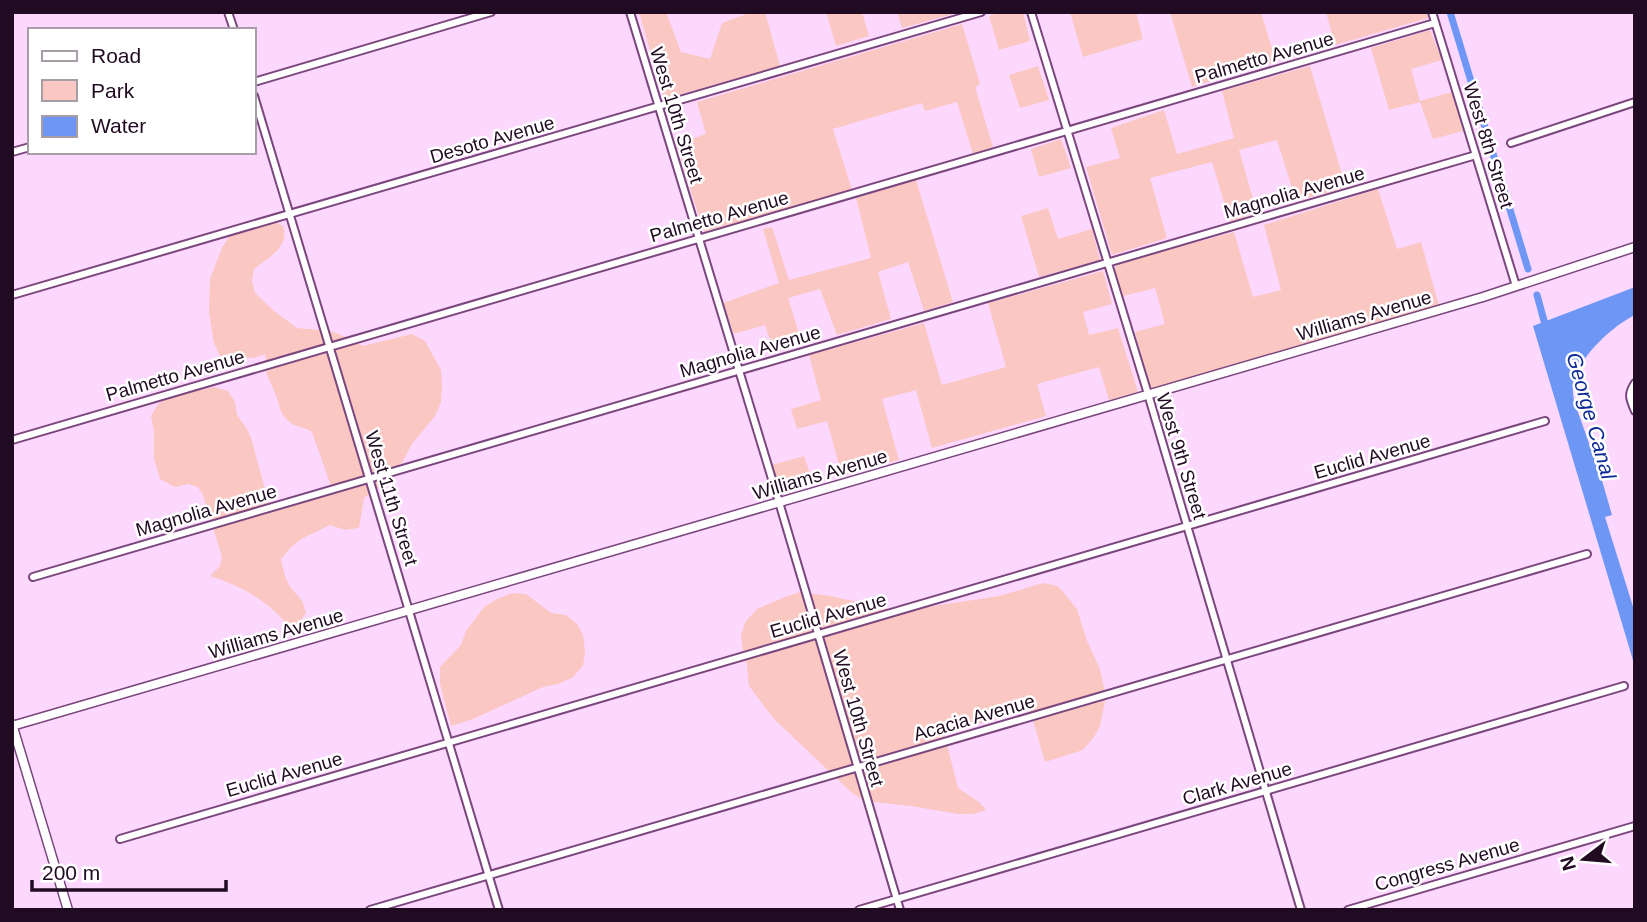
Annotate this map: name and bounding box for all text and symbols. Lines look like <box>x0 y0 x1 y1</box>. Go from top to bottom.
legend <box>28 28 256 154</box>
street label: Palmetto Avenue <box>1192 28 1336 87</box>
text: Road <box>91 44 141 67</box>
street label: West 10th Street <box>646 45 707 186</box>
text: Park <box>91 79 135 102</box>
street label: West 8th Street <box>1459 80 1518 211</box>
street label: Desoto Avenue <box>427 112 557 167</box>
text: Water <box>91 114 146 137</box>
street label: Magnolia Avenue <box>1221 162 1367 223</box>
street label: Palmetto Avenue <box>647 187 791 246</box>
street label: Williams Avenue <box>1294 286 1434 345</box>
street label: Magnolia Avenue <box>677 321 823 382</box>
street label: Palmetto Avenue <box>103 346 247 405</box>
water label: George Canal <box>1562 350 1621 483</box>
street label: West 9th Street <box>1152 391 1211 522</box>
street label: West 11th Street <box>361 428 422 569</box>
street label: Euclid Avenue <box>1312 430 1433 483</box>
street label: Williams Avenue <box>750 445 890 504</box>
street label: Magnolia Avenue <box>133 480 279 541</box>
street label: Euclid Avenue <box>768 589 889 642</box>
street label: Williams Avenue <box>206 604 346 663</box>
street label: West 10th Street <box>829 647 888 790</box>
street label: Acacia Avenue <box>911 690 1037 745</box>
street label: Euclid Avenue <box>224 748 345 801</box>
street label: Clark Avenue <box>1180 758 1294 809</box>
north arrow <box>1549 824 1619 894</box>
street label: Congress Avenue <box>1372 834 1522 895</box>
scale bar <box>32 848 226 892</box>
text: N <box>1556 854 1580 873</box>
text: 200 m <box>42 861 100 884</box>

